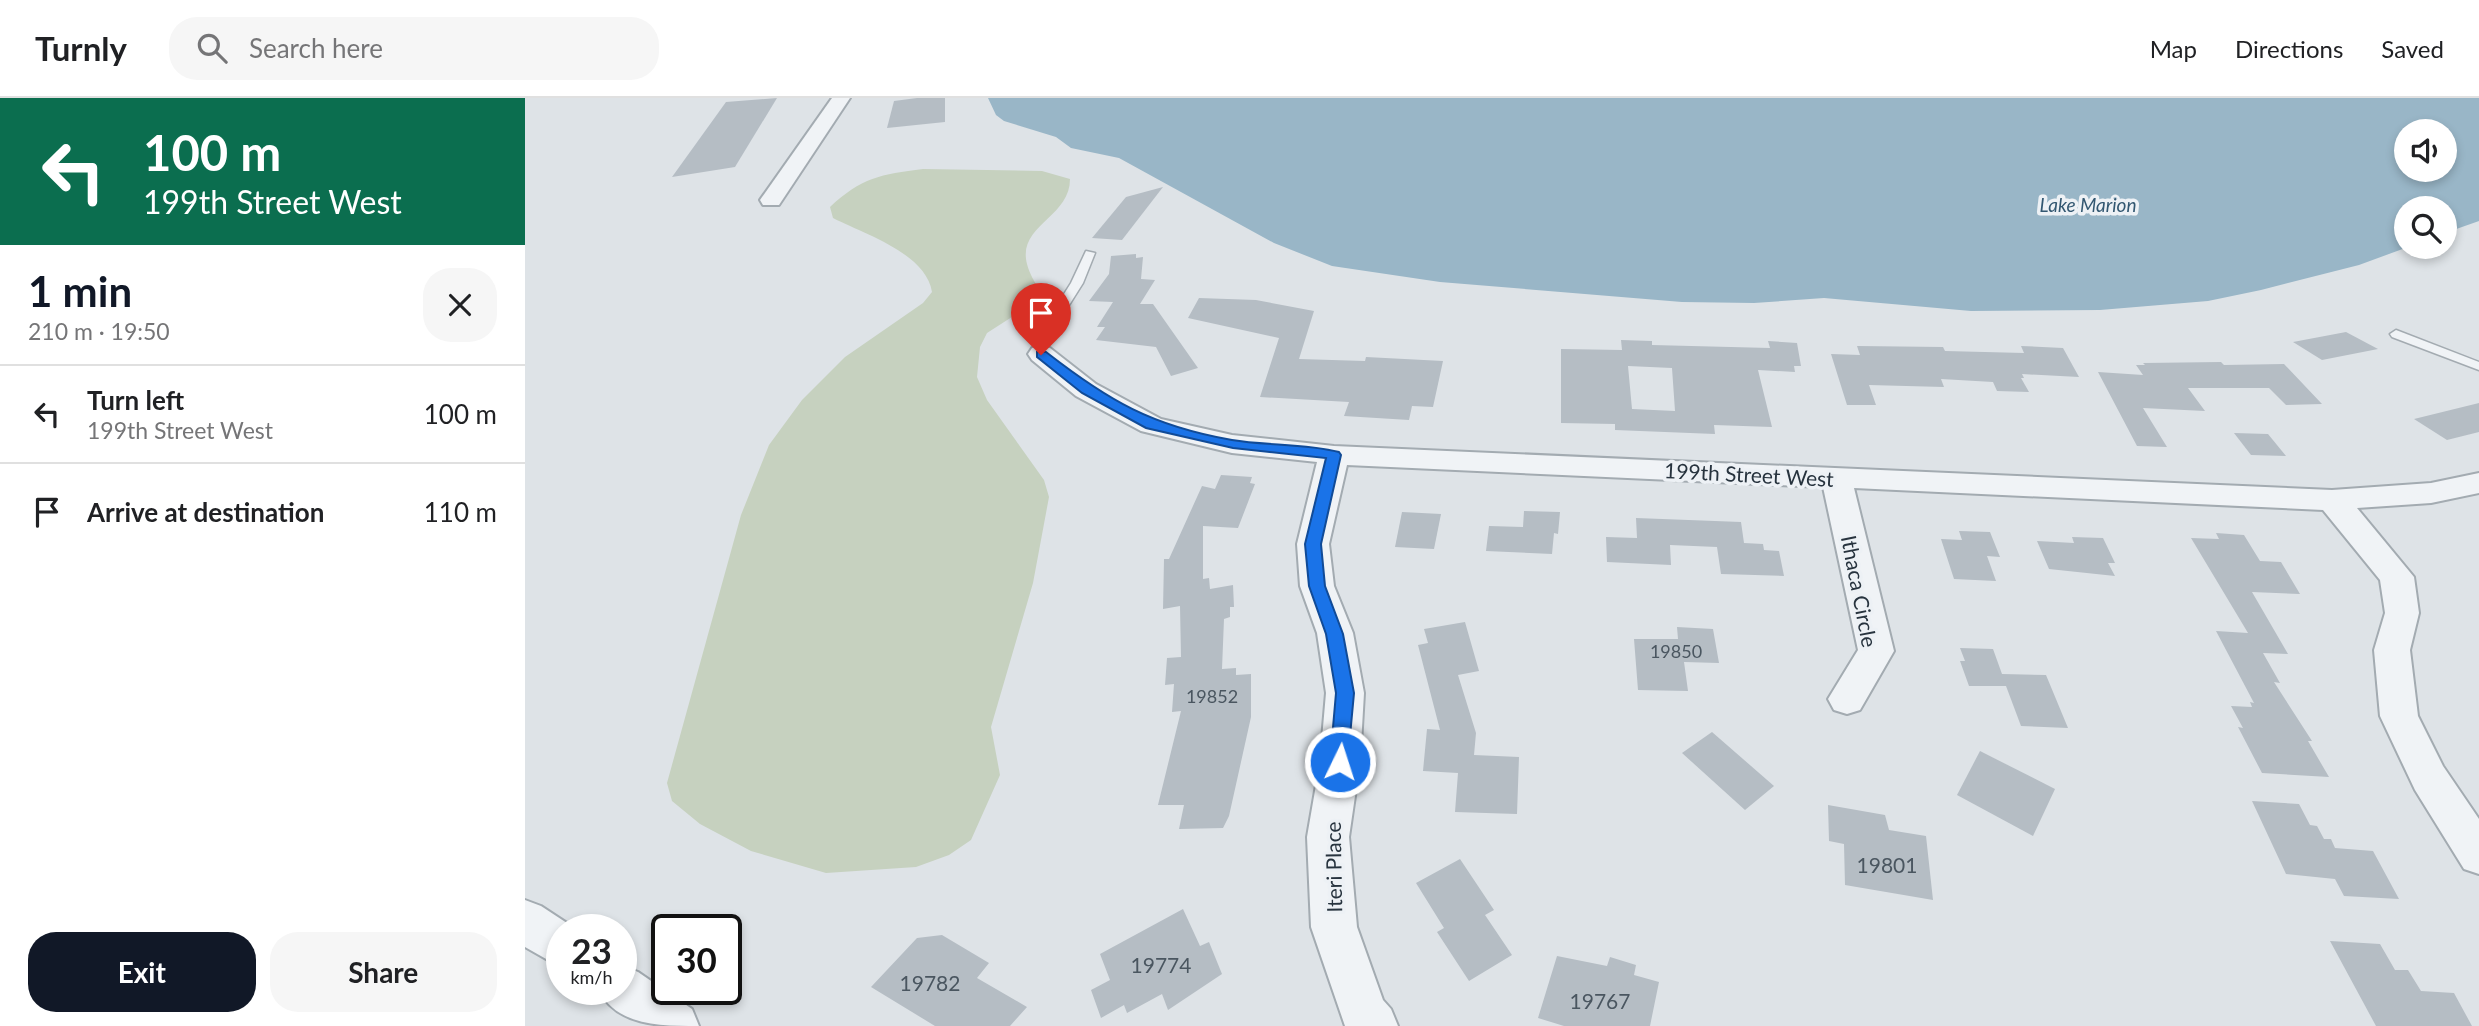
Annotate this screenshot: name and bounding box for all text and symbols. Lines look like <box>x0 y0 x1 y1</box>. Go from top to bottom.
search box <box>169 17 659 80</box>
text: Turnly <box>35 28 127 68</box>
icon: search <box>193 29 231 67</box>
text: Search here <box>249 32 383 64</box>
text: Map <box>2150 34 2197 63</box>
text: Directions <box>2235 34 2343 63</box>
text: Saved <box>2381 34 2444 63</box>
map controls <box>2394 119 2457 259</box>
button: sound <box>2394 119 2457 182</box>
text: 100 m <box>143 123 281 181</box>
icon: left <box>28 126 119 217</box>
text: 199th Street West <box>143 182 402 221</box>
water label: Lake Marion <box>2039 193 2137 216</box>
button: search <box>2394 196 2457 259</box>
text: 1 min <box>28 266 132 316</box>
button: close <box>423 268 497 342</box>
pin <box>1011 283 1071 355</box>
icon: arrive <box>1022 294 1060 332</box>
text: 210 m · 19:50 <box>28 317 170 345</box>
text: Turn left <box>87 384 184 416</box>
icon: left <box>28 395 66 433</box>
text: 100 m <box>424 398 497 430</box>
text: 199th Street West <box>87 416 273 444</box>
street label: 199th Street West <box>1664 457 1835 491</box>
icon: arrive <box>28 493 66 531</box>
text: Arrive at destination <box>87 496 324 528</box>
text: 110 m <box>424 496 497 528</box>
street label: Ithaca Circle <box>1837 533 1883 649</box>
house number: 19850 <box>1650 640 1702 662</box>
house number: 19852 <box>1186 685 1238 707</box>
position arrow <box>1303 725 1377 799</box>
street label: Iteri Place <box>1320 821 1346 913</box>
house number: 19801 <box>1857 852 1917 877</box>
speed limit sign: 30 <box>651 914 742 1005</box>
text: 23 <box>571 929 612 971</box>
button: Exit <box>28 932 256 1012</box>
button: Share <box>270 932 497 1012</box>
house number: 19774 <box>1131 952 1191 977</box>
text: km/h <box>570 966 613 988</box>
house number: 19782 <box>900 970 960 995</box>
house number: 19767 <box>1570 988 1630 1013</box>

